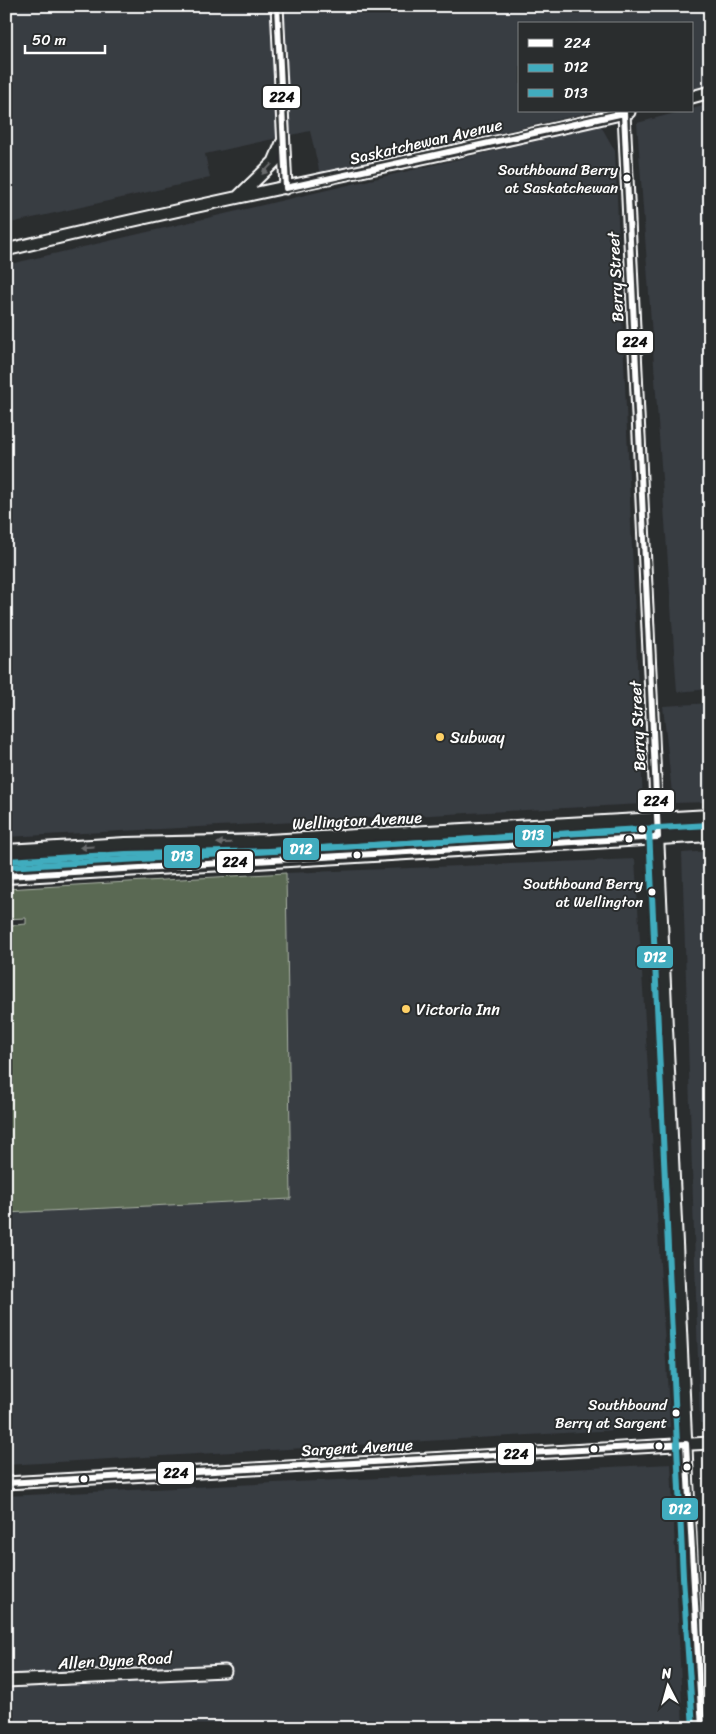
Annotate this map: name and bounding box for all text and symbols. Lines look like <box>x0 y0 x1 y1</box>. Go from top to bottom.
scale bar <box>25 22 105 54</box>
legend <box>518 22 694 112</box>
text: 50 m <box>32 27 67 53</box>
text: 224 <box>564 30 591 56</box>
text: D12 <box>564 54 588 80</box>
text: D13 <box>564 80 588 106</box>
line badge: 224 <box>262 85 301 109</box>
text: 224 <box>269 85 295 110</box>
street label: Saskatchewan Avenue <box>347 110 505 173</box>
place label: Southbound Berry at Saskatchewan <box>498 157 618 201</box>
one-way arrow <box>261 163 273 175</box>
marker: Southbound Berry at Saskatchewan <box>622 173 632 183</box>
street label: Berry Street <box>599 231 632 323</box>
line badge: 224 <box>616 330 654 354</box>
text: 224 <box>622 330 648 355</box>
street label: Berry Street <box>621 680 654 772</box>
place label: Subway <box>450 723 505 752</box>
marker: Subway <box>434 731 446 743</box>
line badge: 224 <box>637 789 675 813</box>
text: 224 <box>643 789 669 814</box>
street label: Wellington Avenue <box>292 803 423 838</box>
text: D13 <box>522 823 544 848</box>
line badge: D13 <box>514 824 552 848</box>
unlabelled marker <box>637 824 647 834</box>
unlabelled marker <box>624 834 634 844</box>
line badge: D12 <box>282 837 320 861</box>
text: D12 <box>290 837 313 862</box>
one-way arrow <box>216 839 232 847</box>
one-way arrow <box>79 843 95 851</box>
line badge: D13 <box>163 844 201 869</box>
text: D13 <box>171 844 193 869</box>
line badge: 224 <box>216 850 254 874</box>
text: 224 <box>222 850 248 875</box>
unlabelled marker <box>352 850 362 860</box>
place label: Southbound Berry at Wellington <box>523 871 643 915</box>
marker: Southbound Berry at Wellington <box>647 887 657 897</box>
line badge: D12 <box>636 945 674 969</box>
text: D12 <box>644 945 667 970</box>
place label: Victoria Inn <box>416 995 500 1024</box>
marker: Victoria Inn <box>400 1003 412 1015</box>
place label: Southbound Berry at Sargent <box>555 1392 668 1436</box>
marker: Southbound Berry at Sargent <box>671 1408 681 1418</box>
street label: Sargent Avenue <box>300 1430 414 1465</box>
unlabelled marker <box>654 1441 664 1451</box>
line badge: 224 <box>497 1442 535 1466</box>
text: 224 <box>503 1442 529 1467</box>
unlabelled marker <box>589 1444 599 1454</box>
line badge: 224 <box>157 1461 195 1485</box>
text: 224 <box>163 1461 189 1486</box>
unlabelled marker <box>682 1462 692 1472</box>
unlabelled marker <box>79 1474 89 1484</box>
line badge: D12 <box>661 1497 699 1521</box>
text: D12 <box>669 1497 692 1522</box>
street label: Allen Dyne Road <box>57 1643 174 1678</box>
text: N <box>660 1661 673 1687</box>
north arrow <box>644 1662 694 1712</box>

